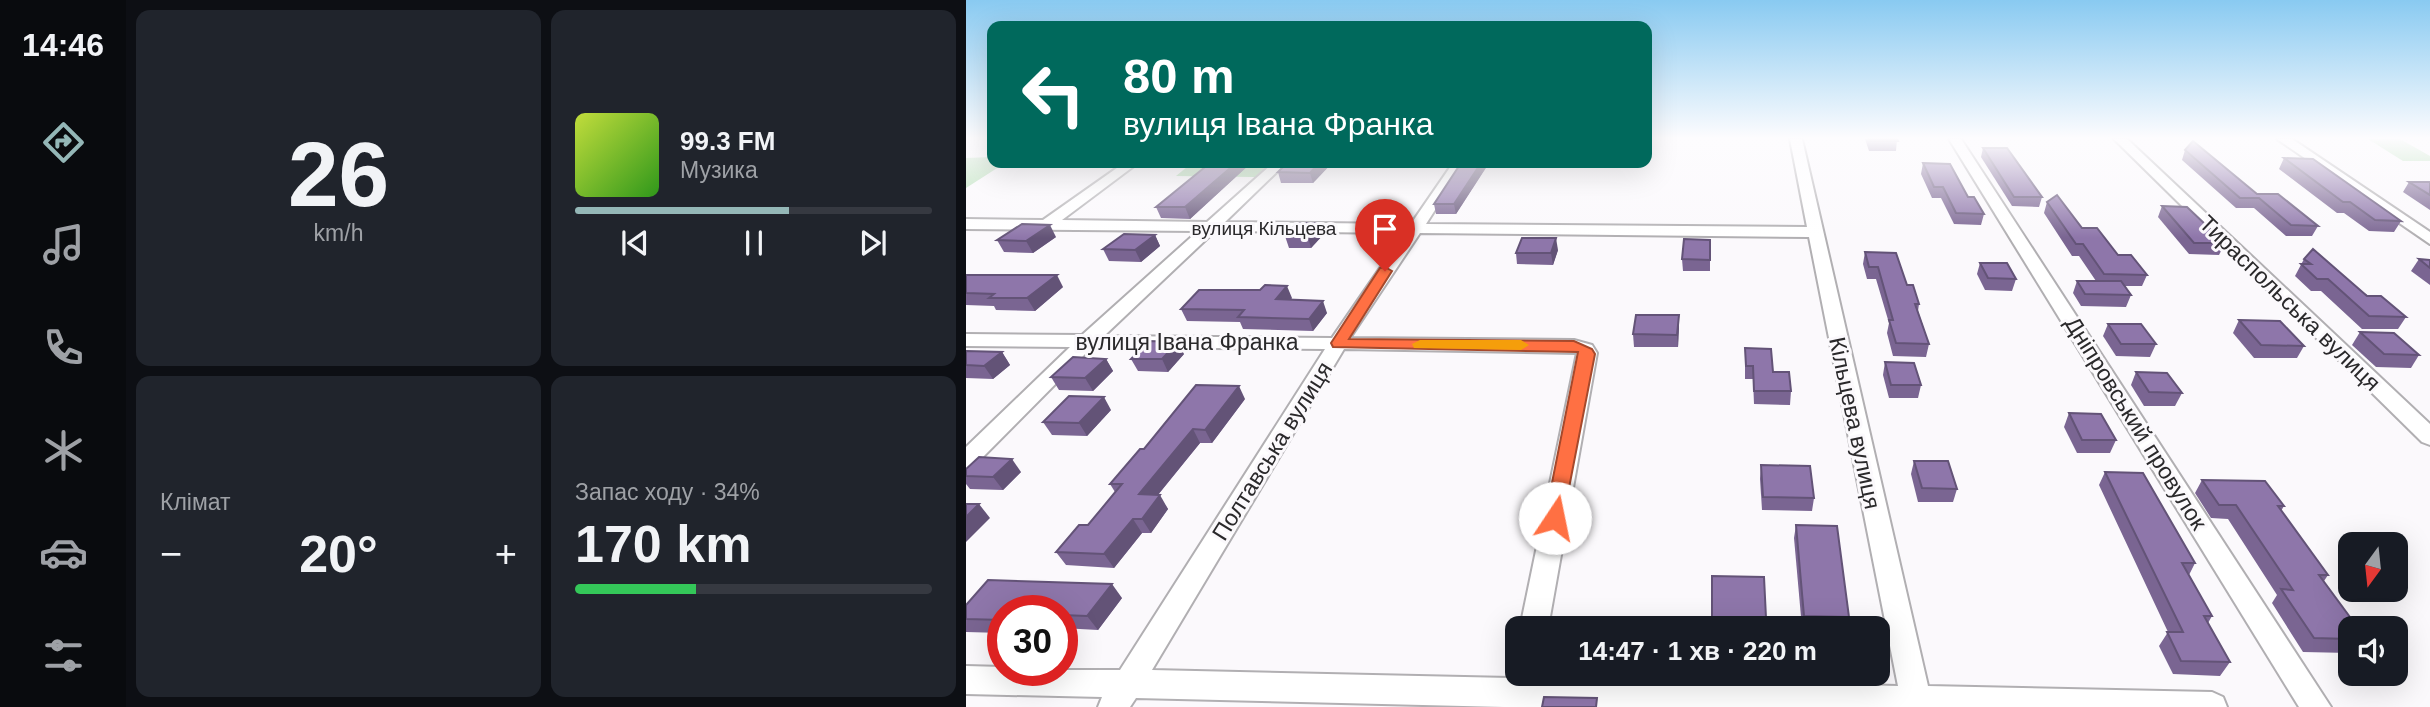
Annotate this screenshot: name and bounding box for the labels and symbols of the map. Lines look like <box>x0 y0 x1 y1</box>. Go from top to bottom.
pin <box>1355 199 1415 271</box>
street label: Тираспольська вулиця <box>2194 210 2386 396</box>
street label: вулиця Кільцева <box>1192 218 1337 239</box>
street label: Дніпровський провулок <box>2060 312 2213 535</box>
street label: вулиця Івана Франка <box>1075 329 1299 355</box>
street label: Кільцева вулиця <box>1824 335 1886 511</box>
street label: Полтавська вулиця <box>1207 357 1337 545</box>
position arrow <box>1518 481 1592 555</box>
north arrow <box>2338 532 2408 602</box>
speed limit sign: 30 <box>987 595 1078 686</box>

